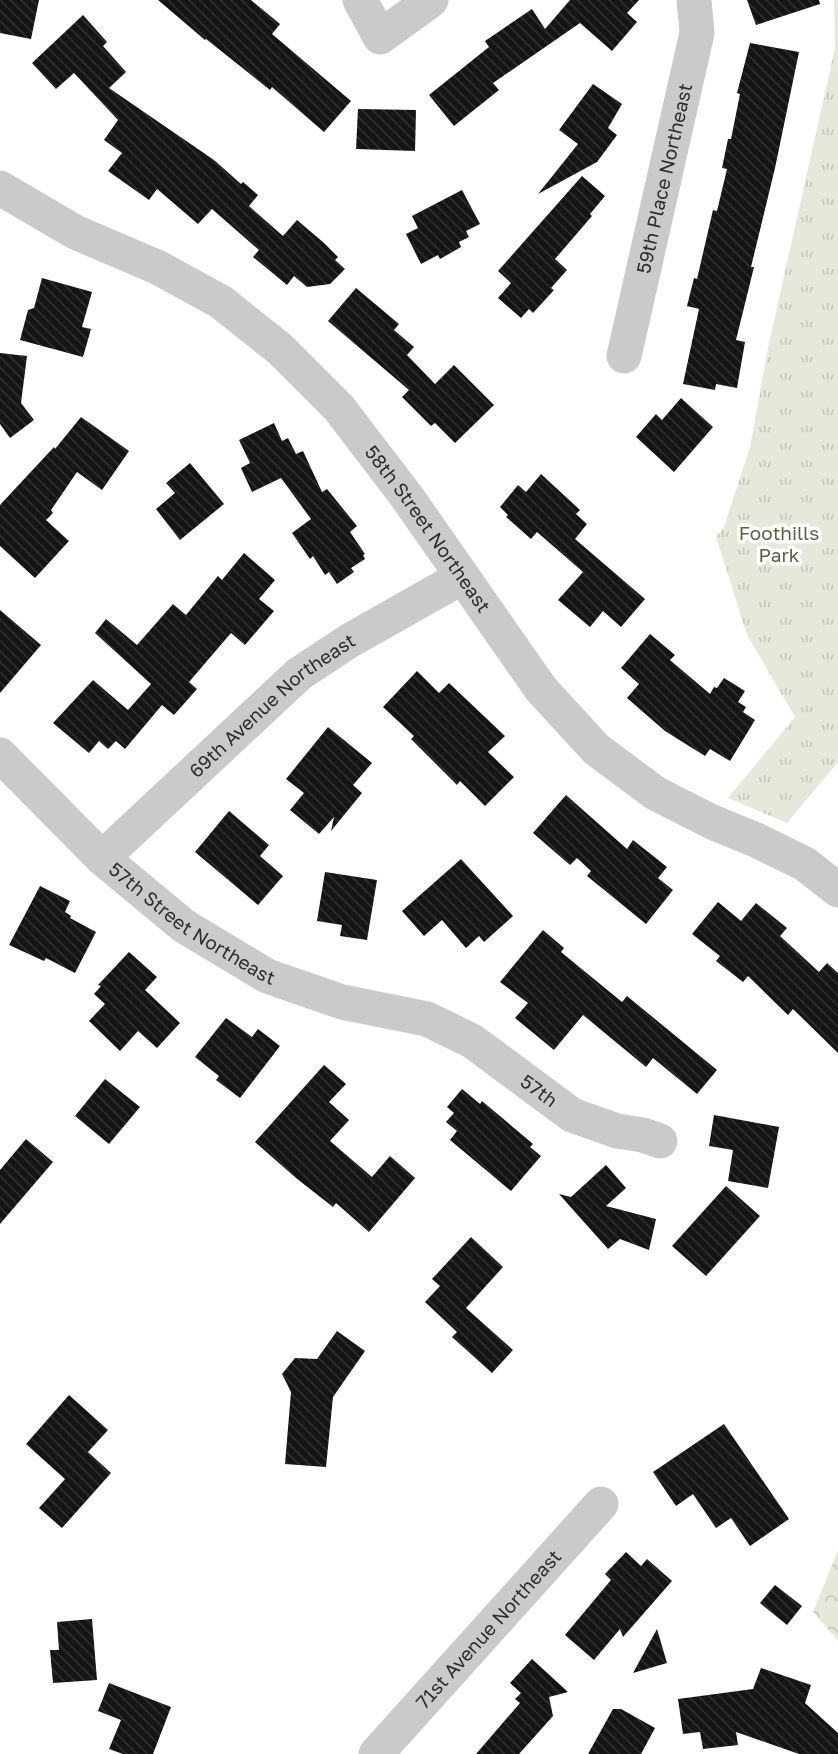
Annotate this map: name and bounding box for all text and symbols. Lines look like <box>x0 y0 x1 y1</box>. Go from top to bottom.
street label: 59th Place Northeast <box>631 81 696 276</box>
street label: 58th Street Northeast <box>361 440 496 617</box>
park label: Foothills Park <box>739 521 819 566</box>
street label: 69th Avenue Northeast <box>184 628 359 782</box>
street label: 57th Street Northeast <box>105 857 278 989</box>
street label: 57th <box>516 1069 562 1112</box>
street label: 71st Avenue Northeast <box>411 1545 565 1713</box>

